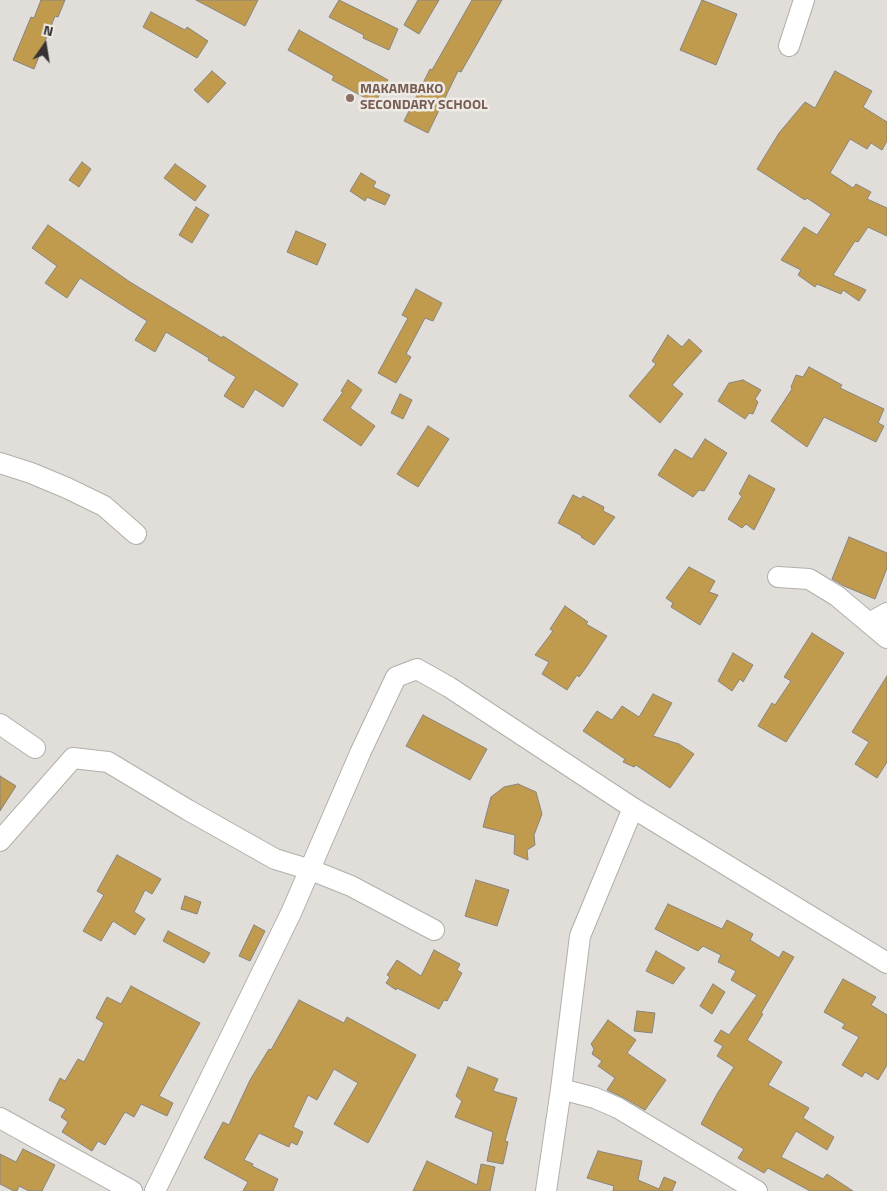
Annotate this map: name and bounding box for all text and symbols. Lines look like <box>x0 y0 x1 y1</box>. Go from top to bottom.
text: N <box>41 19 56 41</box>
north arrow <box>20 20 70 70</box>
place label: MAKAMBAKO SECONDARY SCHOOL <box>360 82 488 114</box>
marker: MAKAMBAKO SECONDARY SCHOOL <box>344 92 356 104</box>

